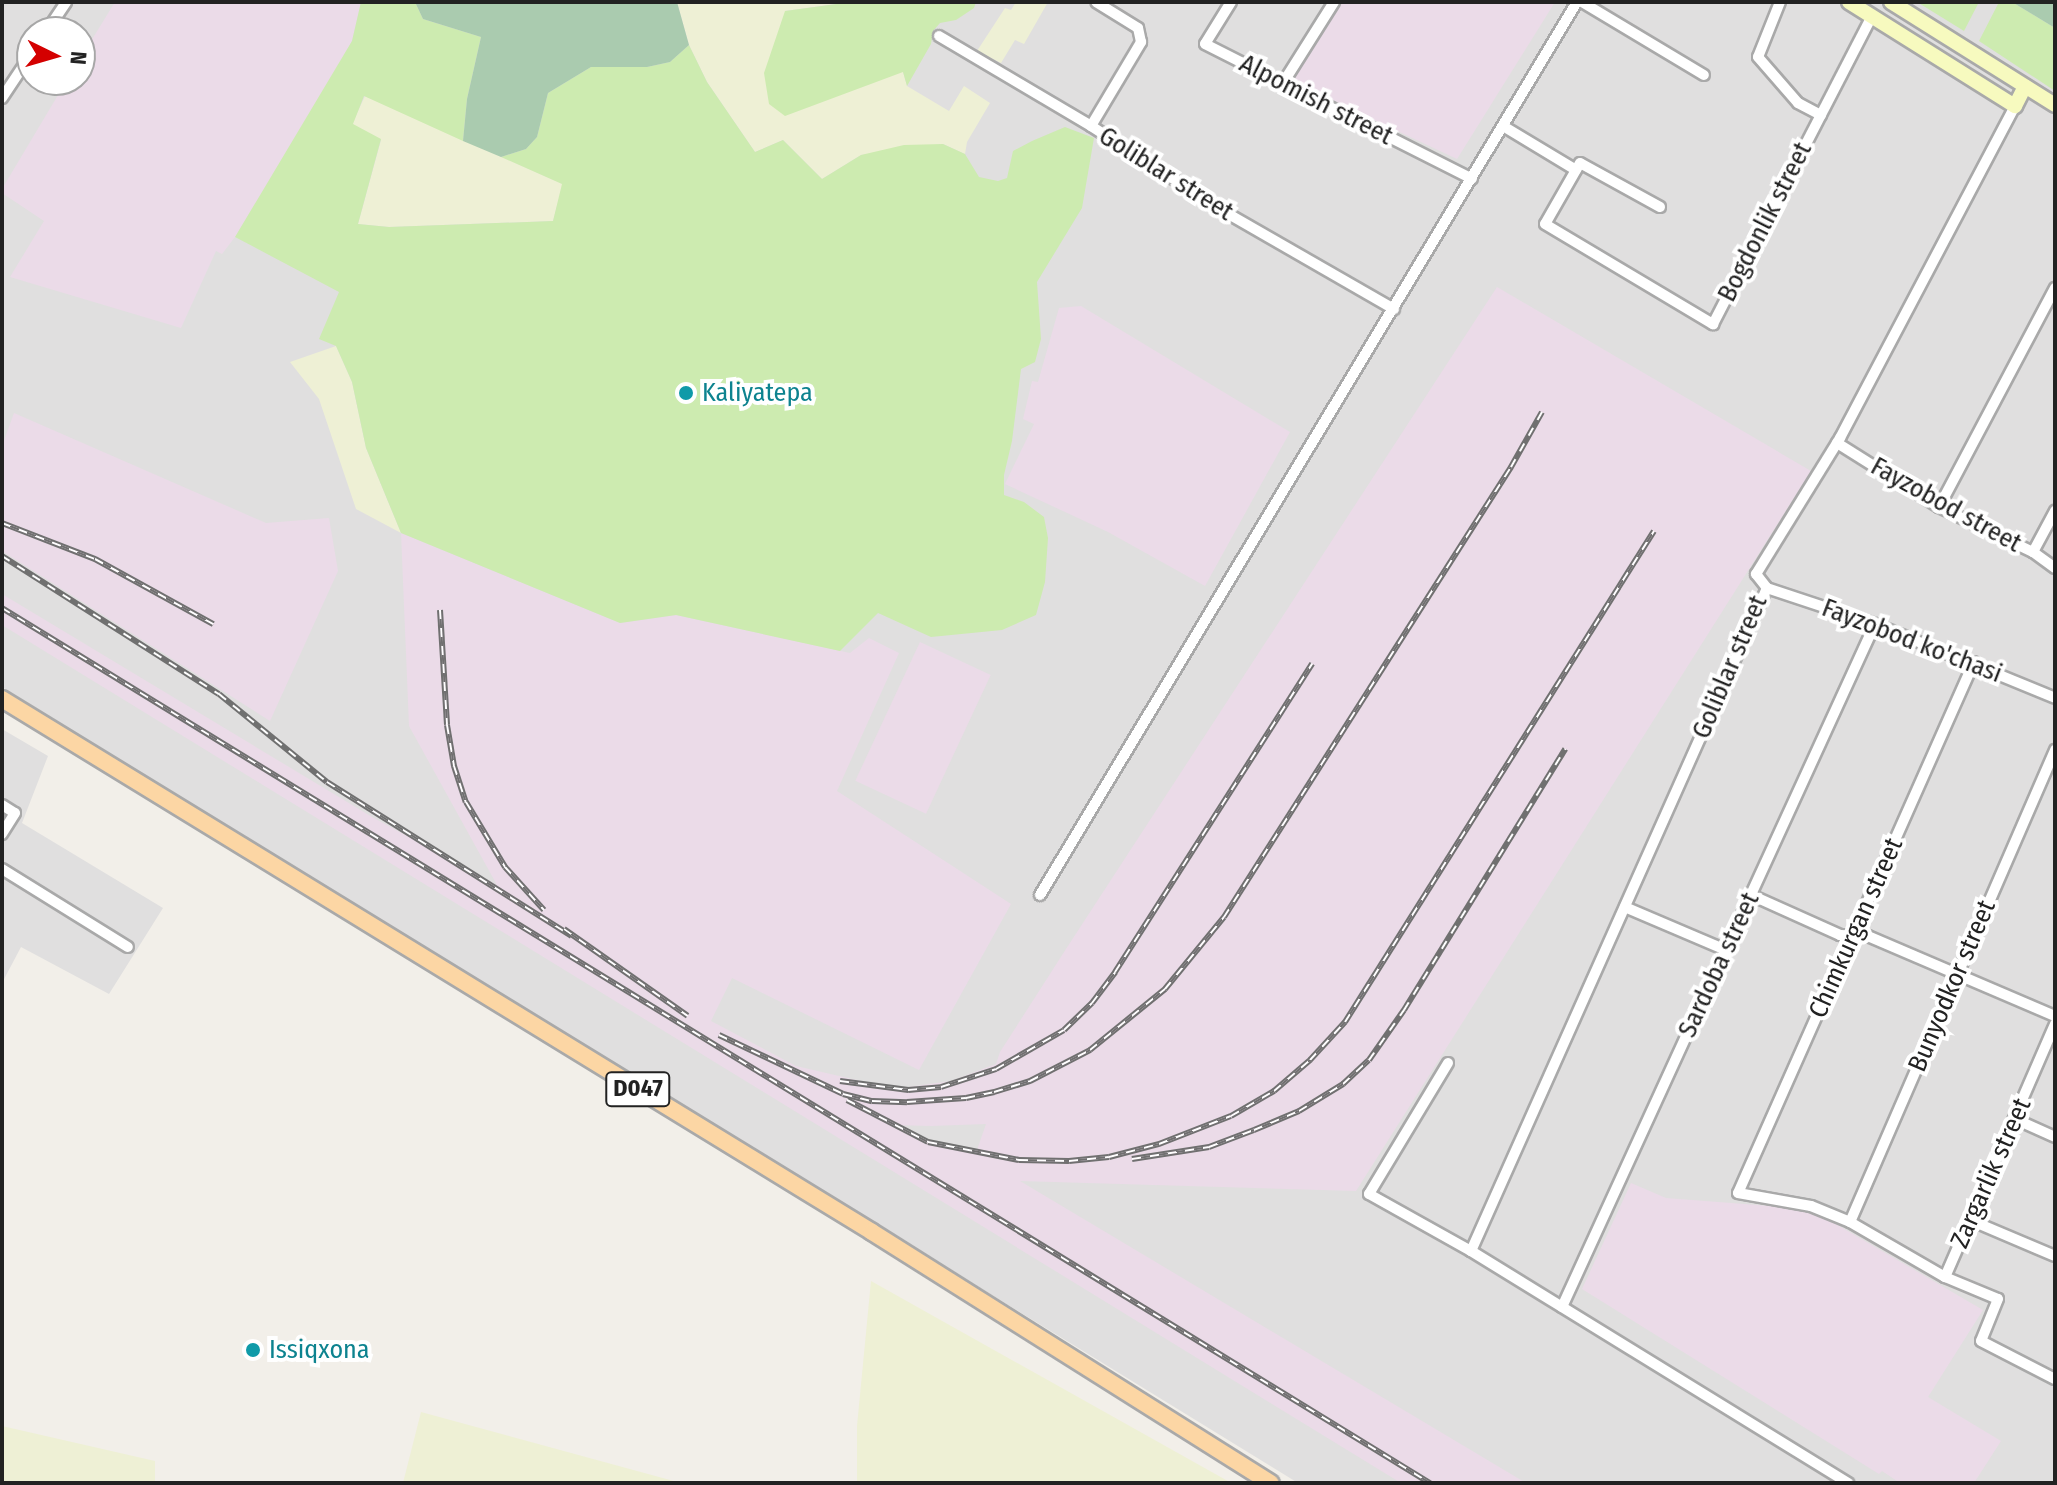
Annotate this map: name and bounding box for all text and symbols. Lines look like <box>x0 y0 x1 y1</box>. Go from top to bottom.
north arrow <box>16 16 96 96</box>
street label: Alpomish street <box>1234 48 1398 152</box>
text: N <box>64 50 92 66</box>
street label: Goliblar street <box>1093 120 1239 228</box>
street label: Bogdonlik street <box>1711 137 1819 307</box>
place label: Kaliyatepa <box>702 377 813 409</box>
marker: Kaliyatepa <box>677 384 695 402</box>
street label: Fayzobod street <box>1865 451 2027 559</box>
street label: Goliblar street <box>1686 591 1774 743</box>
street label: Fayzobod ko'chasi <box>1818 592 2006 690</box>
street label: Chimkurgan street <box>1802 833 1910 1023</box>
street label: Sardoba street <box>1672 888 1766 1042</box>
street label: Bunyodkor street <box>1902 896 2002 1076</box>
road number: D047 <box>604 1069 672 1109</box>
street label: Zargarlik street <box>1944 1093 2038 1253</box>
place label: Issiqxona <box>269 1334 370 1366</box>
marker: Issiqxona <box>244 1341 262 1359</box>

